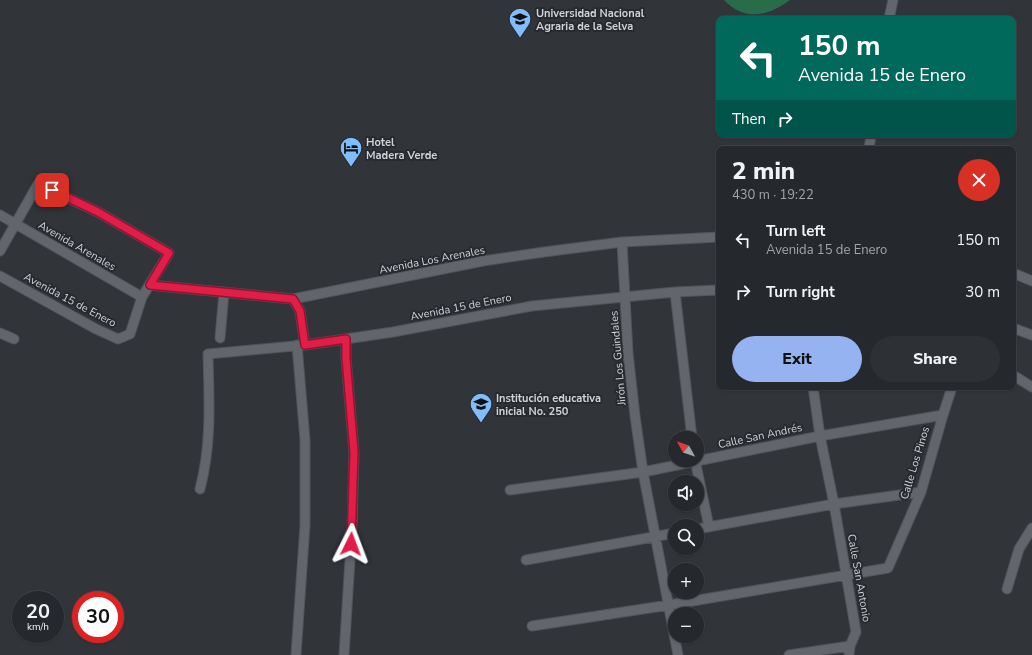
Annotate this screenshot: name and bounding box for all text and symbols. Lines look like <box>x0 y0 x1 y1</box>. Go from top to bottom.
school or university icon: Universidad Nacional Agraria de la Selva <box>507 6 533 39</box>
place label: Universidad Nacional Agraria de la Selva <box>536 6 645 34</box>
text: 150 m <box>798 27 881 65</box>
icon: left <box>732 32 784 84</box>
text: Avenida 15 de Enero <box>798 63 966 87</box>
icon: right <box>774 108 796 130</box>
text: Then <box>732 109 766 129</box>
hotel icon: Hotel Madera Verde <box>338 135 364 168</box>
place label: Hotel Madera Verde <box>366 135 437 163</box>
text: 2 min <box>732 155 795 187</box>
button: close <box>958 159 1000 201</box>
pin <box>35 173 69 207</box>
icon: arrive <box>41 179 63 201</box>
text: 430 m · 19:22 <box>732 186 814 204</box>
street label: Avenida Arenales <box>35 218 119 274</box>
text: Turn left <box>766 221 825 241</box>
icon: left <box>732 229 754 251</box>
text: 150 m <box>956 230 1000 250</box>
text: Avenida 15 de Enero <box>766 241 887 259</box>
street label: Avenida Los Arenales <box>378 242 486 278</box>
street label: Avenida 15 de Enero <box>21 269 119 331</box>
icon: right <box>732 281 754 303</box>
text: Turn right <box>766 282 835 302</box>
text: 30 m <box>965 282 1000 302</box>
street label: Avenida 15 de Enero <box>409 290 513 324</box>
street label: Jirón Los Guindales <box>606 310 630 407</box>
button: Exit <box>732 336 862 382</box>
button: Share <box>870 336 1000 382</box>
school or university icon: Institución educativa inicial No. 250 <box>468 391 494 424</box>
place label: Institución educativa inicial No. 250 <box>496 391 601 419</box>
street label: Calle San Andrés <box>717 420 803 452</box>
street label: Calle Los Pinos <box>897 425 933 501</box>
north arrow <box>668 431 704 467</box>
map controls <box>668 431 704 643</box>
button: sound <box>668 475 704 511</box>
button: search <box>668 519 704 555</box>
position arrow <box>330 523 372 565</box>
street label: Calle San Antonio <box>844 533 874 623</box>
button: + <box>668 563 704 599</box>
speed limit sign: 30 <box>72 591 124 643</box>
text: 20 <box>26 598 50 625</box>
button: − <box>668 607 704 643</box>
text: km/h <box>27 620 49 634</box>

